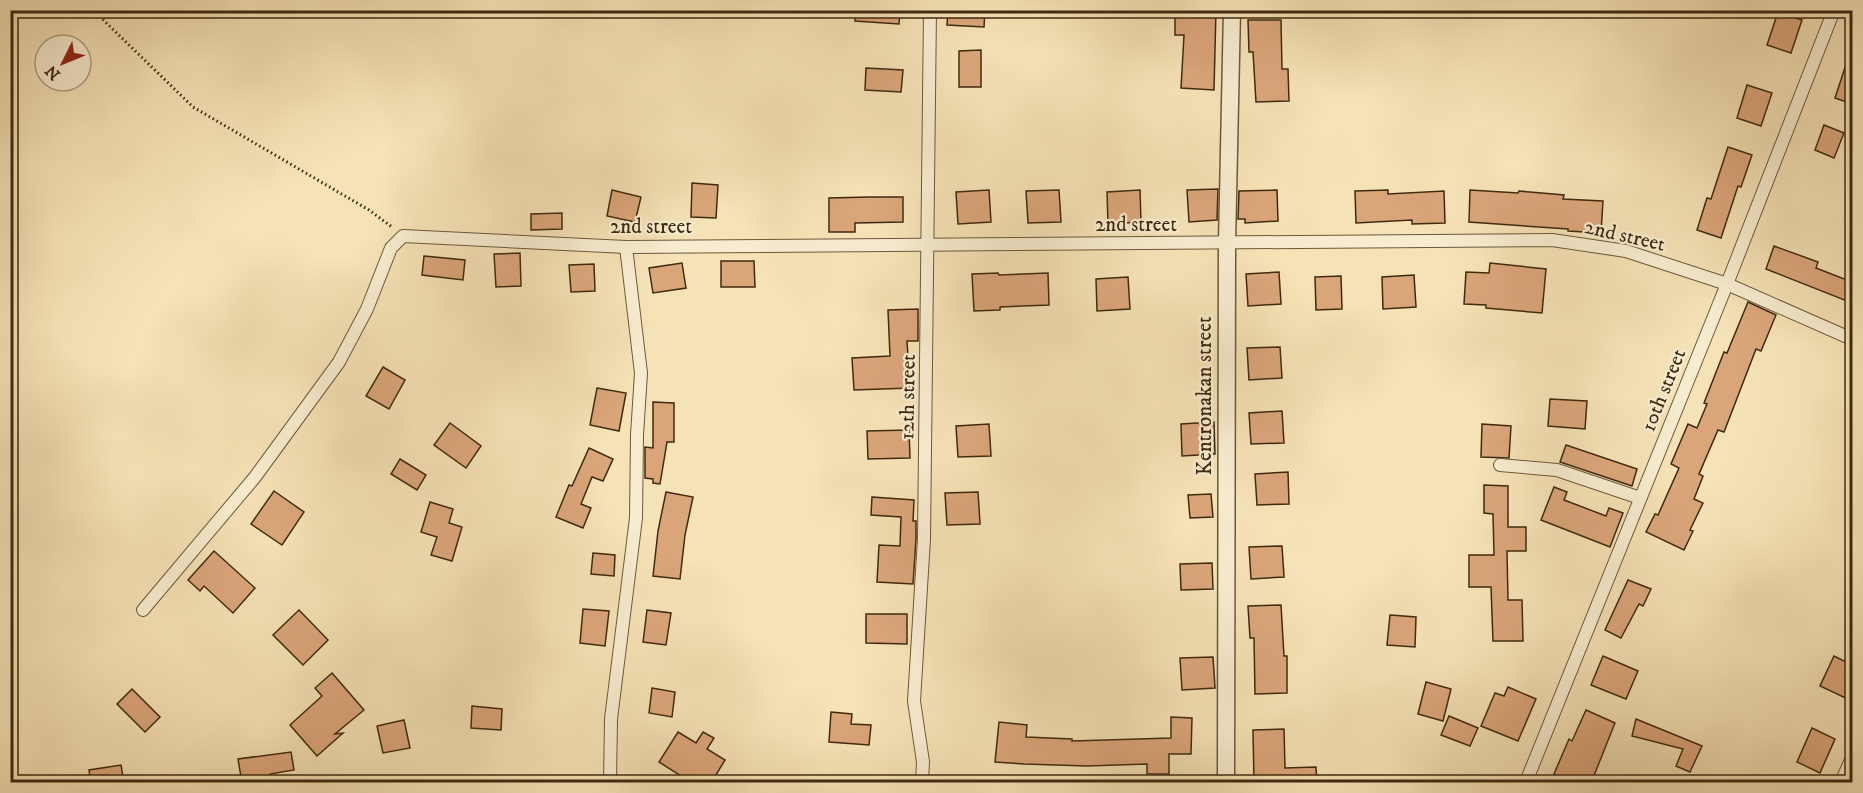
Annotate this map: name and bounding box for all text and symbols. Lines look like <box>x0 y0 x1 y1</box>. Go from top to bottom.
north arrow <box>33 33 93 93</box>
text: N <box>41 61 65 84</box>
street label: 2nd street <box>1095 212 1177 238</box>
street label: 2nd street <box>610 214 692 240</box>
street label: 2nd street <box>1582 214 1668 258</box>
street label: Kentronakan street <box>1192 316 1218 476</box>
street label: 10th street <box>1636 345 1692 436</box>
street label: 12th street <box>894 354 922 440</box>

